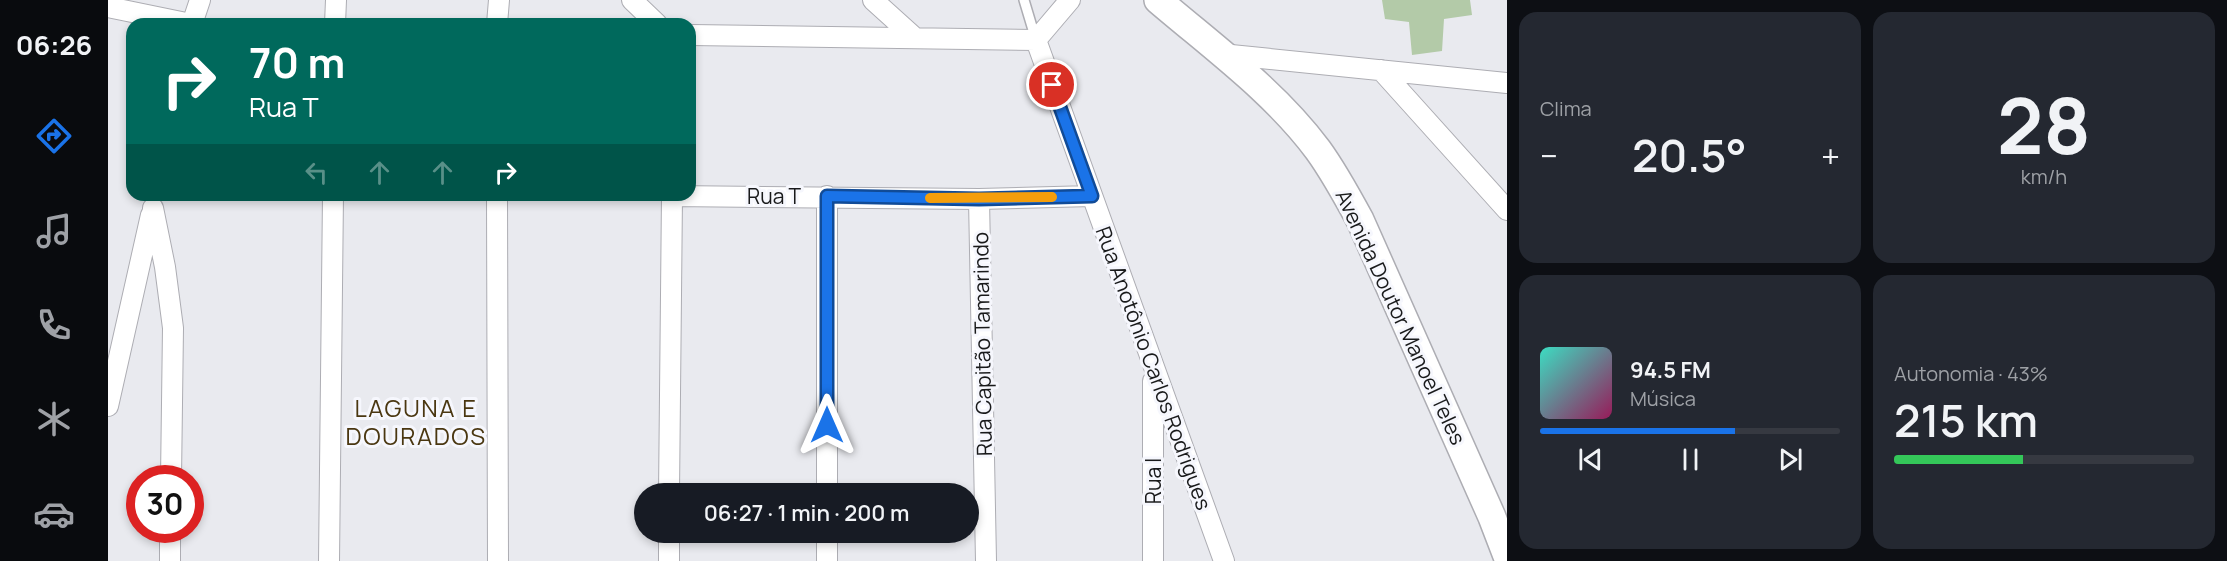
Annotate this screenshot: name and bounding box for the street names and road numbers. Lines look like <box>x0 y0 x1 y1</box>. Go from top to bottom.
street label: Rua T <box>747 182 802 210</box>
street label: Avenida Doutor Manoel Teles <box>1329 185 1473 449</box>
street label: Rua Anotônio Carlos Rodrigues <box>1090 222 1218 514</box>
street label: Rua Capitão Tamarindo <box>966 232 998 456</box>
street label: Rua I <box>1139 458 1167 504</box>

